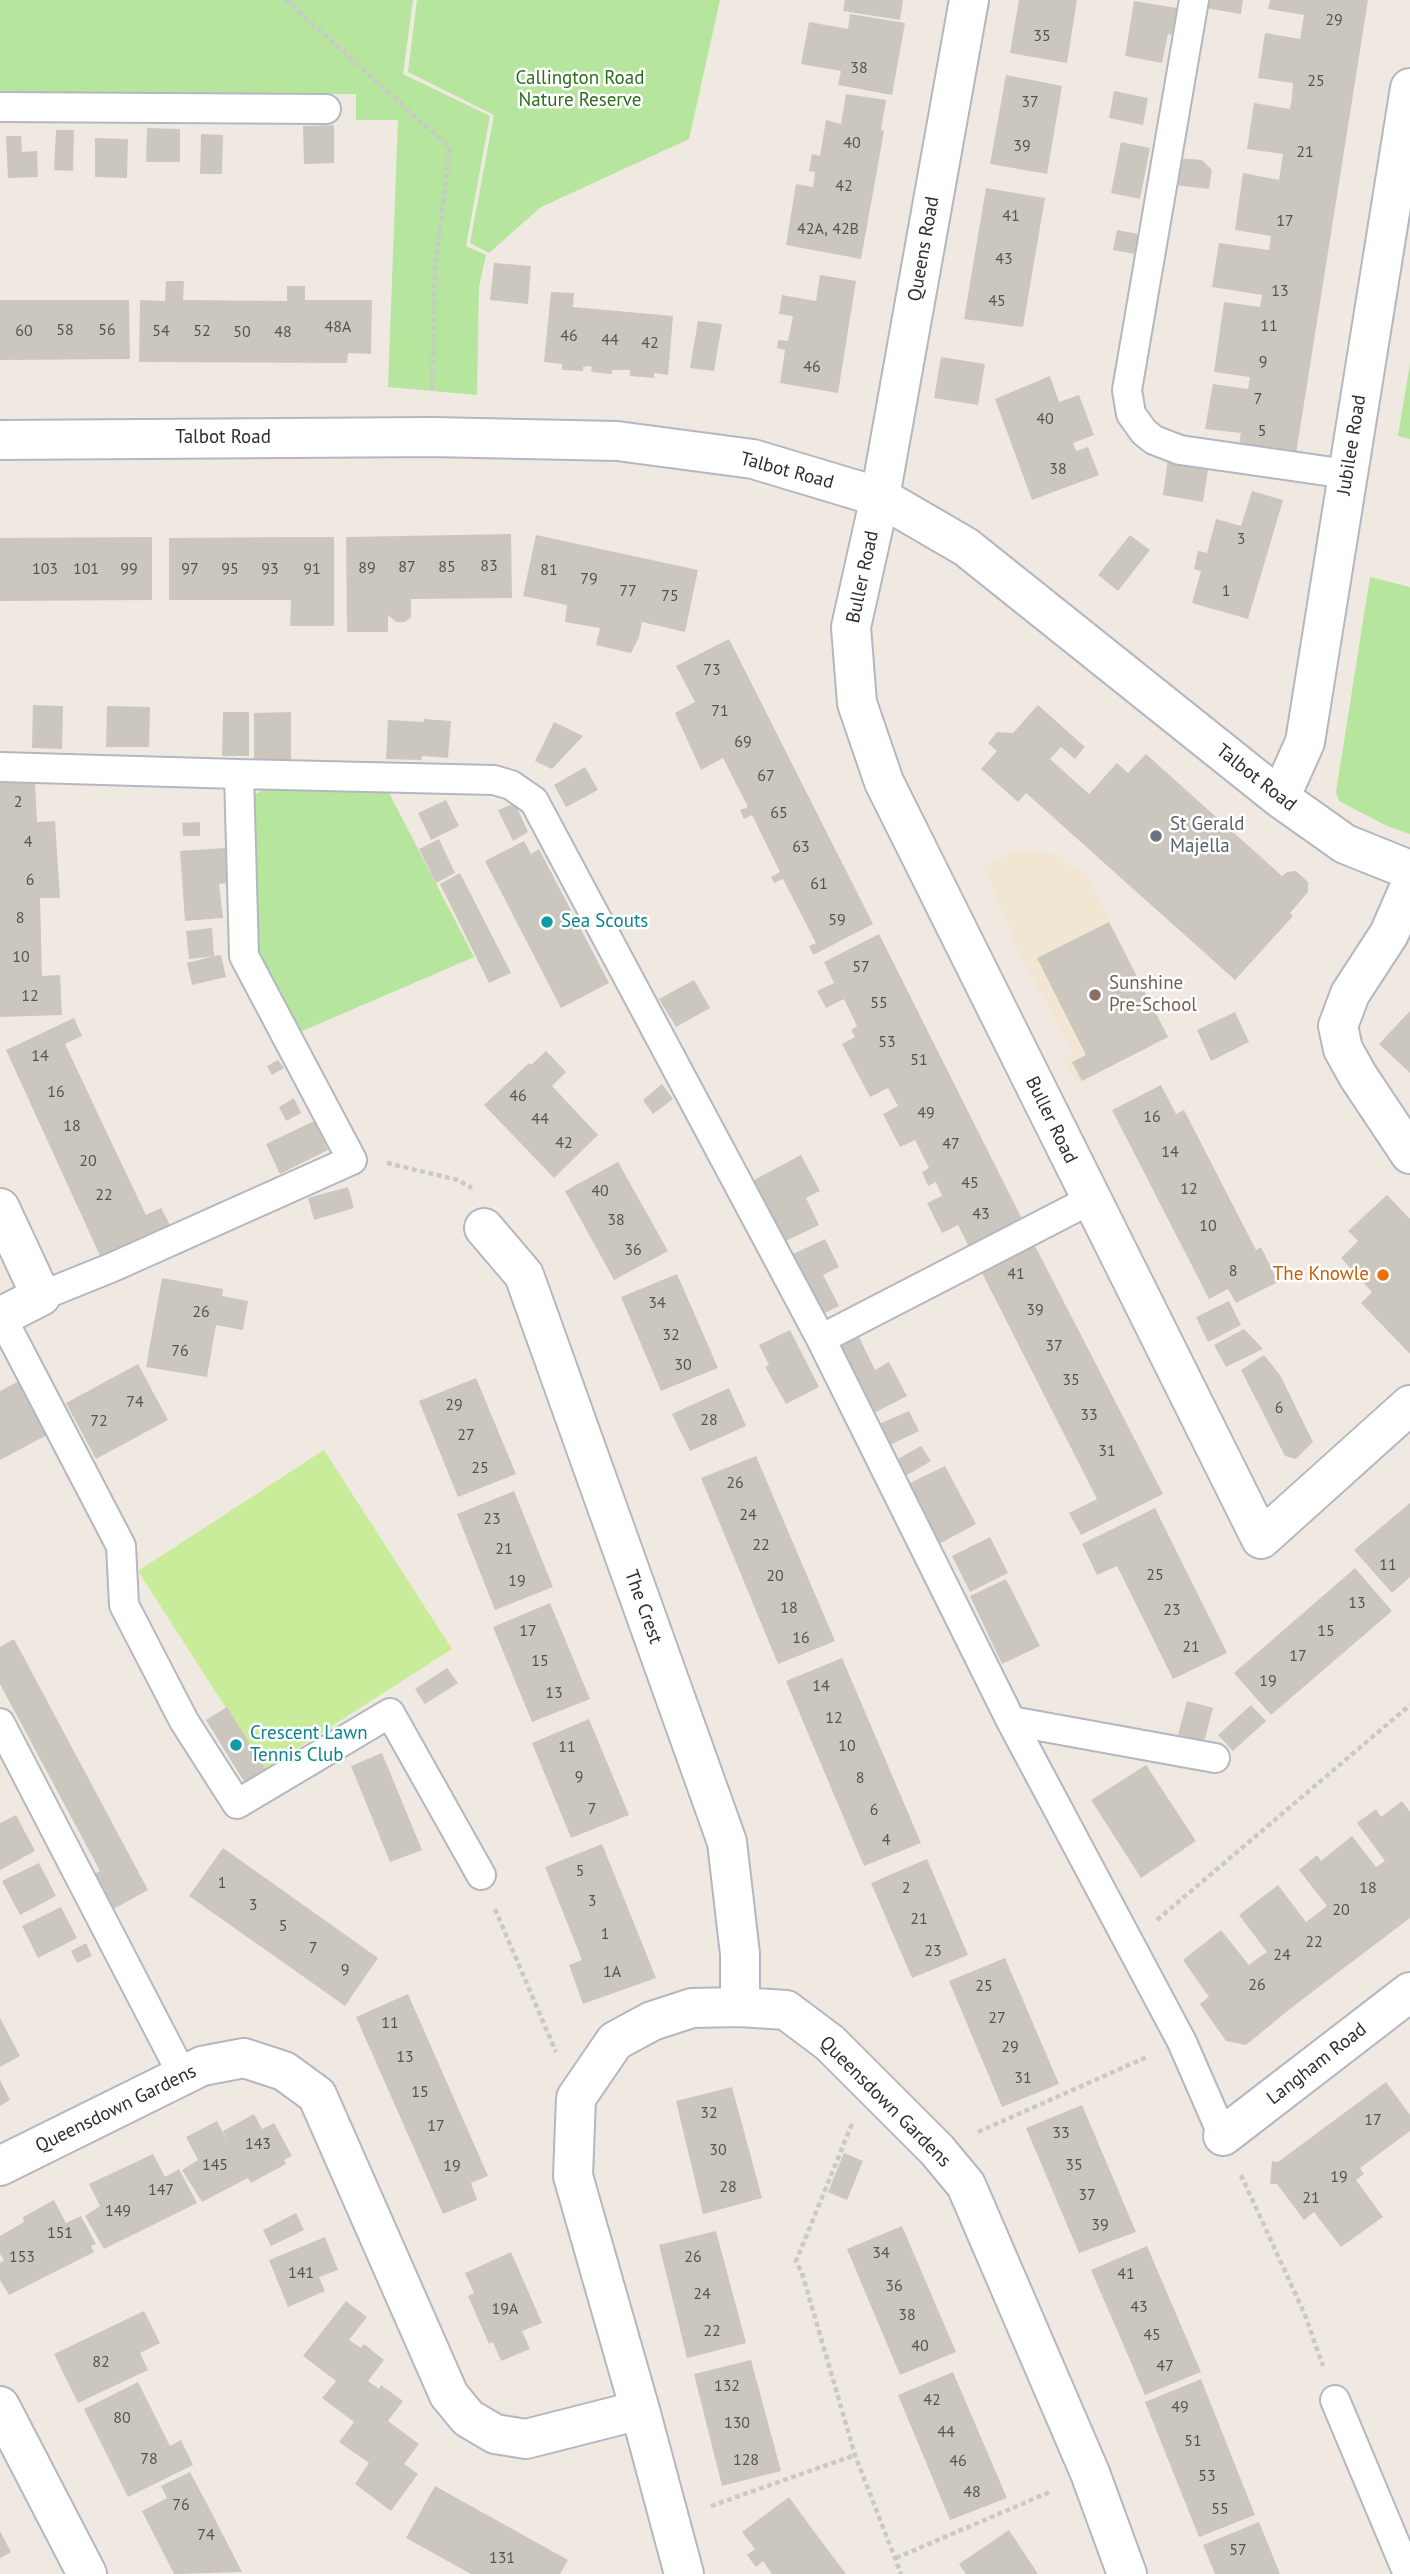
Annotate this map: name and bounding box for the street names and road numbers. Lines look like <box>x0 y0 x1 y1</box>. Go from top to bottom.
street label: Queens Road <box>904 195 944 303</box>
street label: Jubilee Road <box>1333 393 1371 497</box>
street label: Talbot Road <box>175 427 271 449</box>
street label: Talbot Road <box>738 448 836 494</box>
street label: Buller Road <box>842 529 884 625</box>
street label: Talbot Road <box>1211 740 1301 816</box>
street label: Buller Road <box>1020 1073 1082 1167</box>
street label: The Crest <box>619 1567 667 1647</box>
street label: Langham Road <box>1263 2018 1371 2110</box>
street label: Queensdown Gardens <box>815 2032 955 2172</box>
street label: Queensdown Gardens <box>32 2060 200 2158</box>

